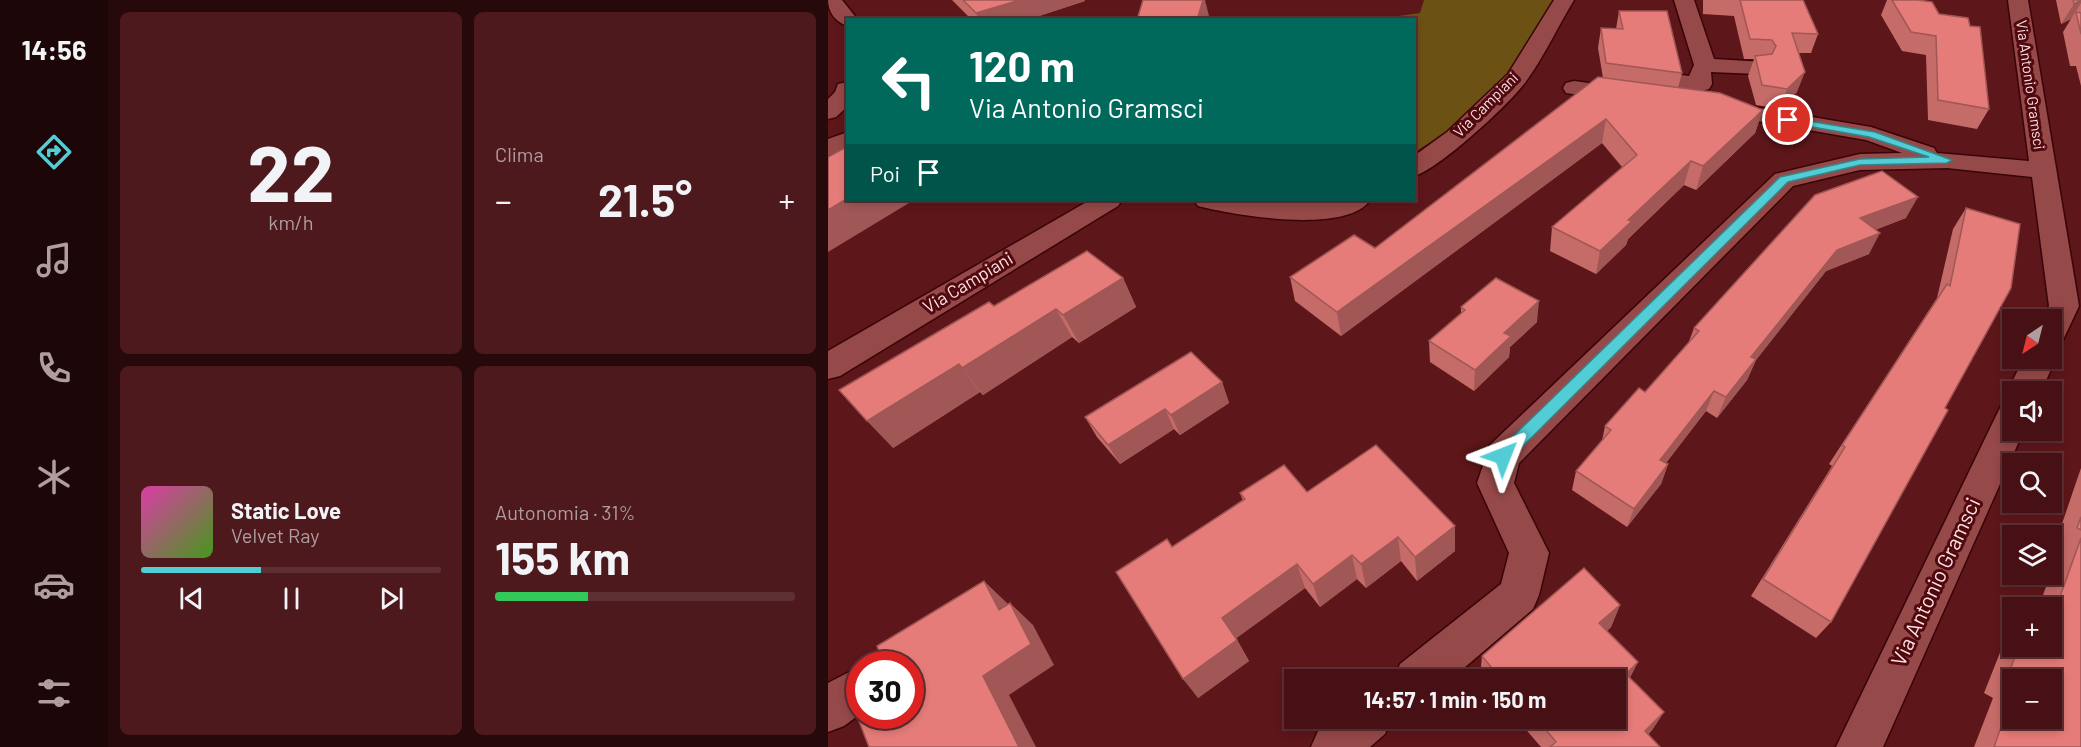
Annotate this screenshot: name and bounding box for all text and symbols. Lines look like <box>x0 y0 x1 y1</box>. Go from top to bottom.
street label: Via Antonio Gramsci <box>2013 19 2049 151</box>
text: 14:56 <box>22 33 86 65</box>
text: 120 m <box>969 40 1075 90</box>
icon: left <box>870 42 948 120</box>
street label: Via Campiani <box>1449 68 1521 140</box>
text: Via Antonio Gramsci <box>969 91 1204 123</box>
pin <box>1762 94 1813 145</box>
icon: arrive <box>1771 103 1804 136</box>
text: 22 <box>247 124 335 218</box>
icon: directions <box>33 131 75 173</box>
text: Clima <box>495 142 544 166</box>
icon: arrive <box>912 156 945 189</box>
text: Poi <box>870 160 900 186</box>
text: 21.5° <box>598 172 692 226</box>
text: − <box>495 180 512 220</box>
text: + <box>779 180 795 220</box>
text: km/h <box>268 210 314 234</box>
icon: music <box>33 239 75 281</box>
street label: Via Campiani <box>919 247 1016 318</box>
north arrow <box>2002 309 2062 369</box>
map controls <box>2002 309 2062 729</box>
icon: phone <box>33 347 75 389</box>
button: sound <box>2002 381 2062 441</box>
position arrow <box>1471 424 1535 488</box>
button: search <box>2002 453 2062 513</box>
icon: climate <box>33 456 75 498</box>
street label: Via Antonio Gramsci <box>1885 493 1985 669</box>
text: Static Love <box>231 497 341 523</box>
text: Autonomia · 31% <box>495 500 635 524</box>
text: Velvet Ray <box>231 523 320 547</box>
button: layers <box>2002 525 2062 585</box>
text: 155 km <box>495 530 630 584</box>
icon: car <box>33 564 75 606</box>
icon: previous <box>175 582 208 615</box>
icon: pause <box>275 582 308 615</box>
icon: next <box>375 582 408 615</box>
button: + <box>2002 597 2062 657</box>
speed limit sign: 30 <box>846 651 924 729</box>
button: − <box>2002 669 2062 729</box>
icon: filters <box>33 672 75 714</box>
text: 14:57 · 1 min · 150 m <box>1364 686 1546 712</box>

